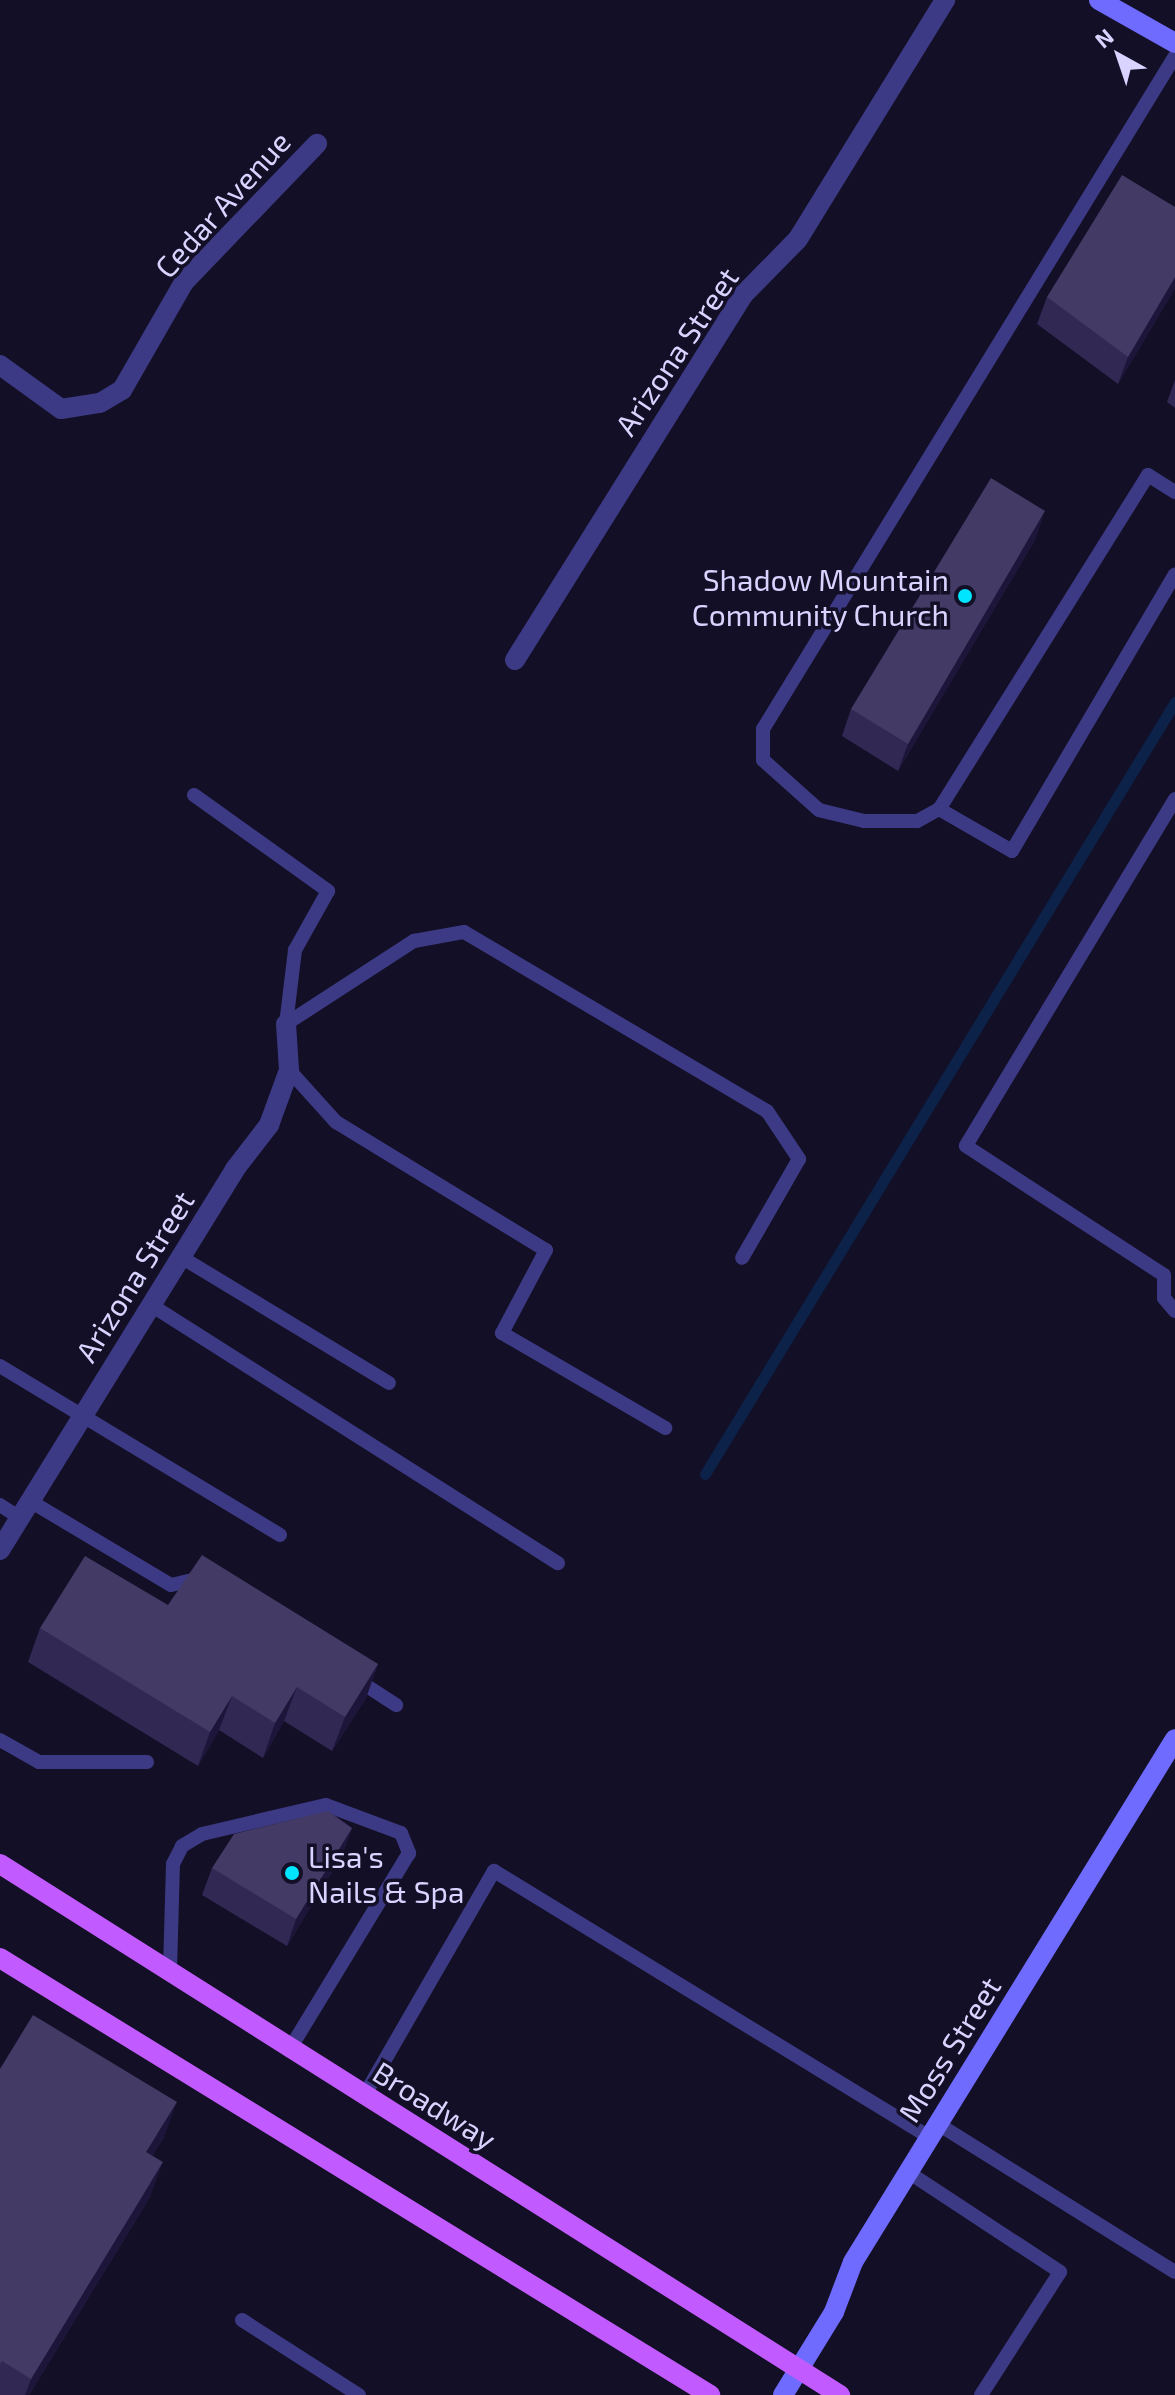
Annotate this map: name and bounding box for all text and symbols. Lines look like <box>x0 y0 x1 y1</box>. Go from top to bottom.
north arrow <box>1079 16 1159 96</box>
text: N <box>1089 23 1118 53</box>
street label: Cedar Avenue <box>146 123 298 285</box>
street label: Arizona Street <box>607 260 745 442</box>
place label: Shadow Mountain Community Church <box>691 561 949 632</box>
marker: Shadow Mountain Community Church <box>956 587 974 605</box>
street label: Arizona Street <box>67 1184 201 1368</box>
place label: Lisa's Nails & Spa <box>308 1838 464 1908</box>
marker: Lisa's Nails & Spa <box>283 1864 301 1882</box>
street label: Moss Street <box>890 1970 1008 2128</box>
street label: Broadway <box>367 2053 503 2157</box>

